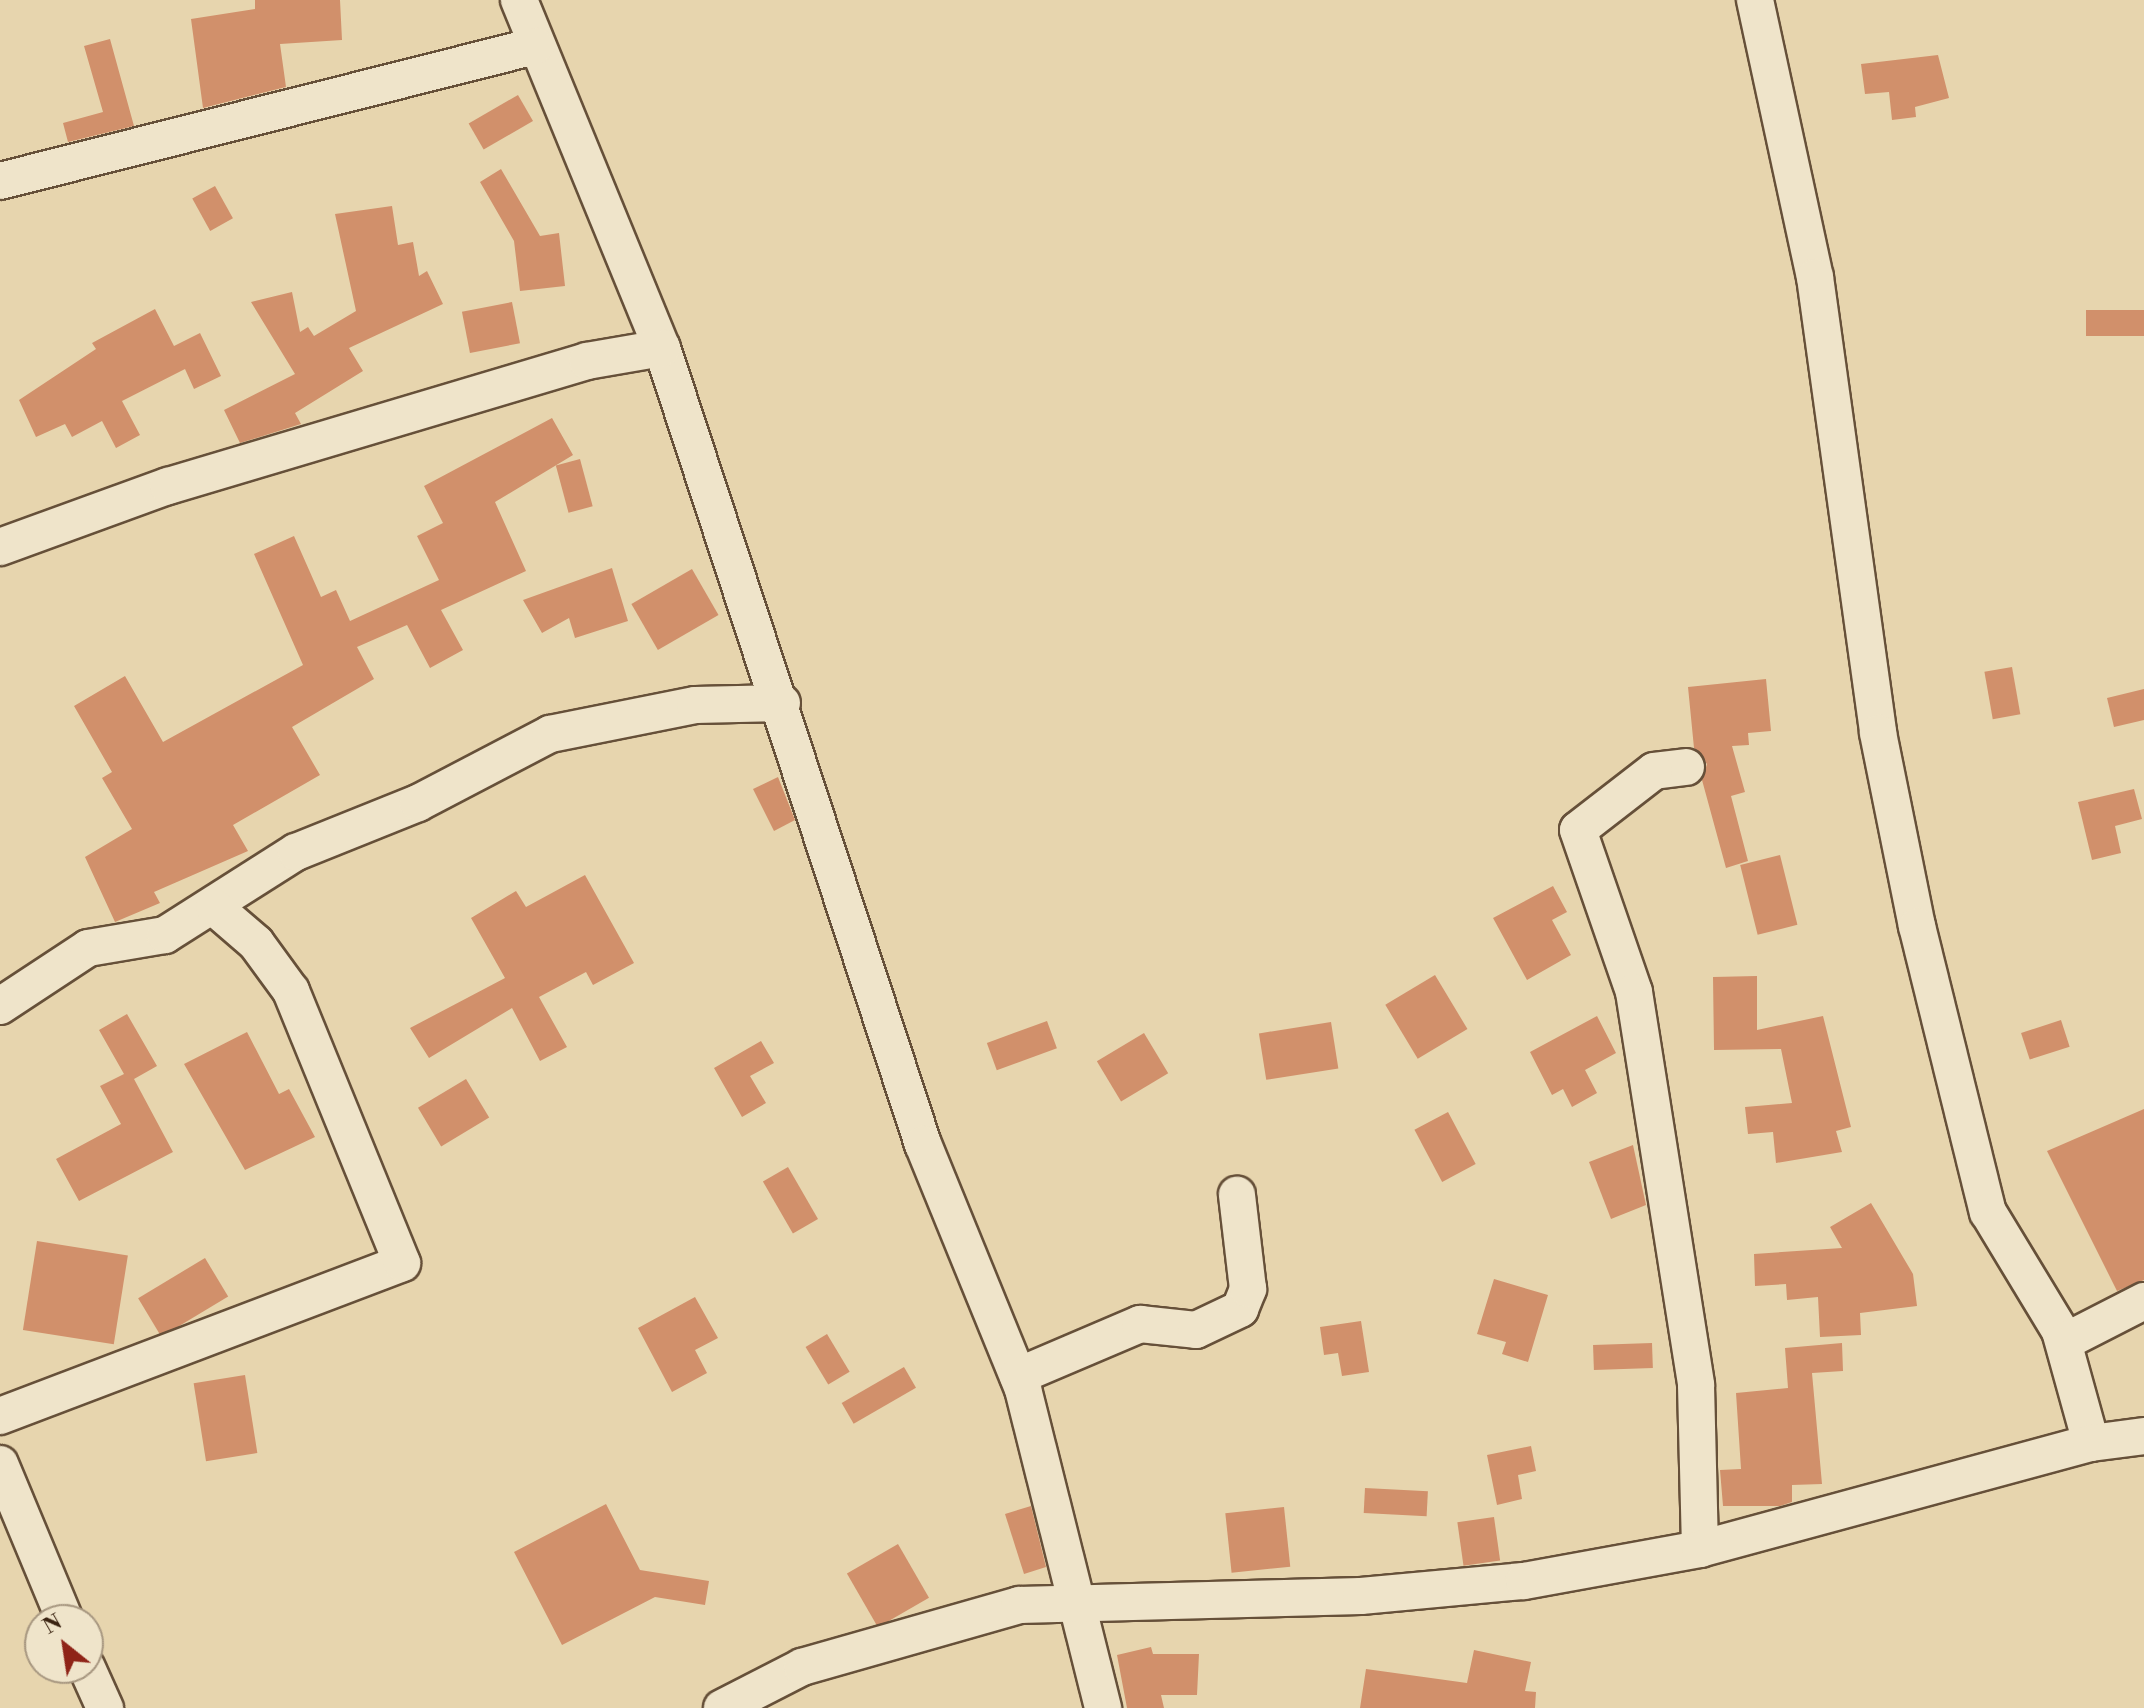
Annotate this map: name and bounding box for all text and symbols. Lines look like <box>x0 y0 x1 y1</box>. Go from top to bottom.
north arrow <box>24 1604 104 1684</box>
text: N <box>38 1608 67 1641</box>

